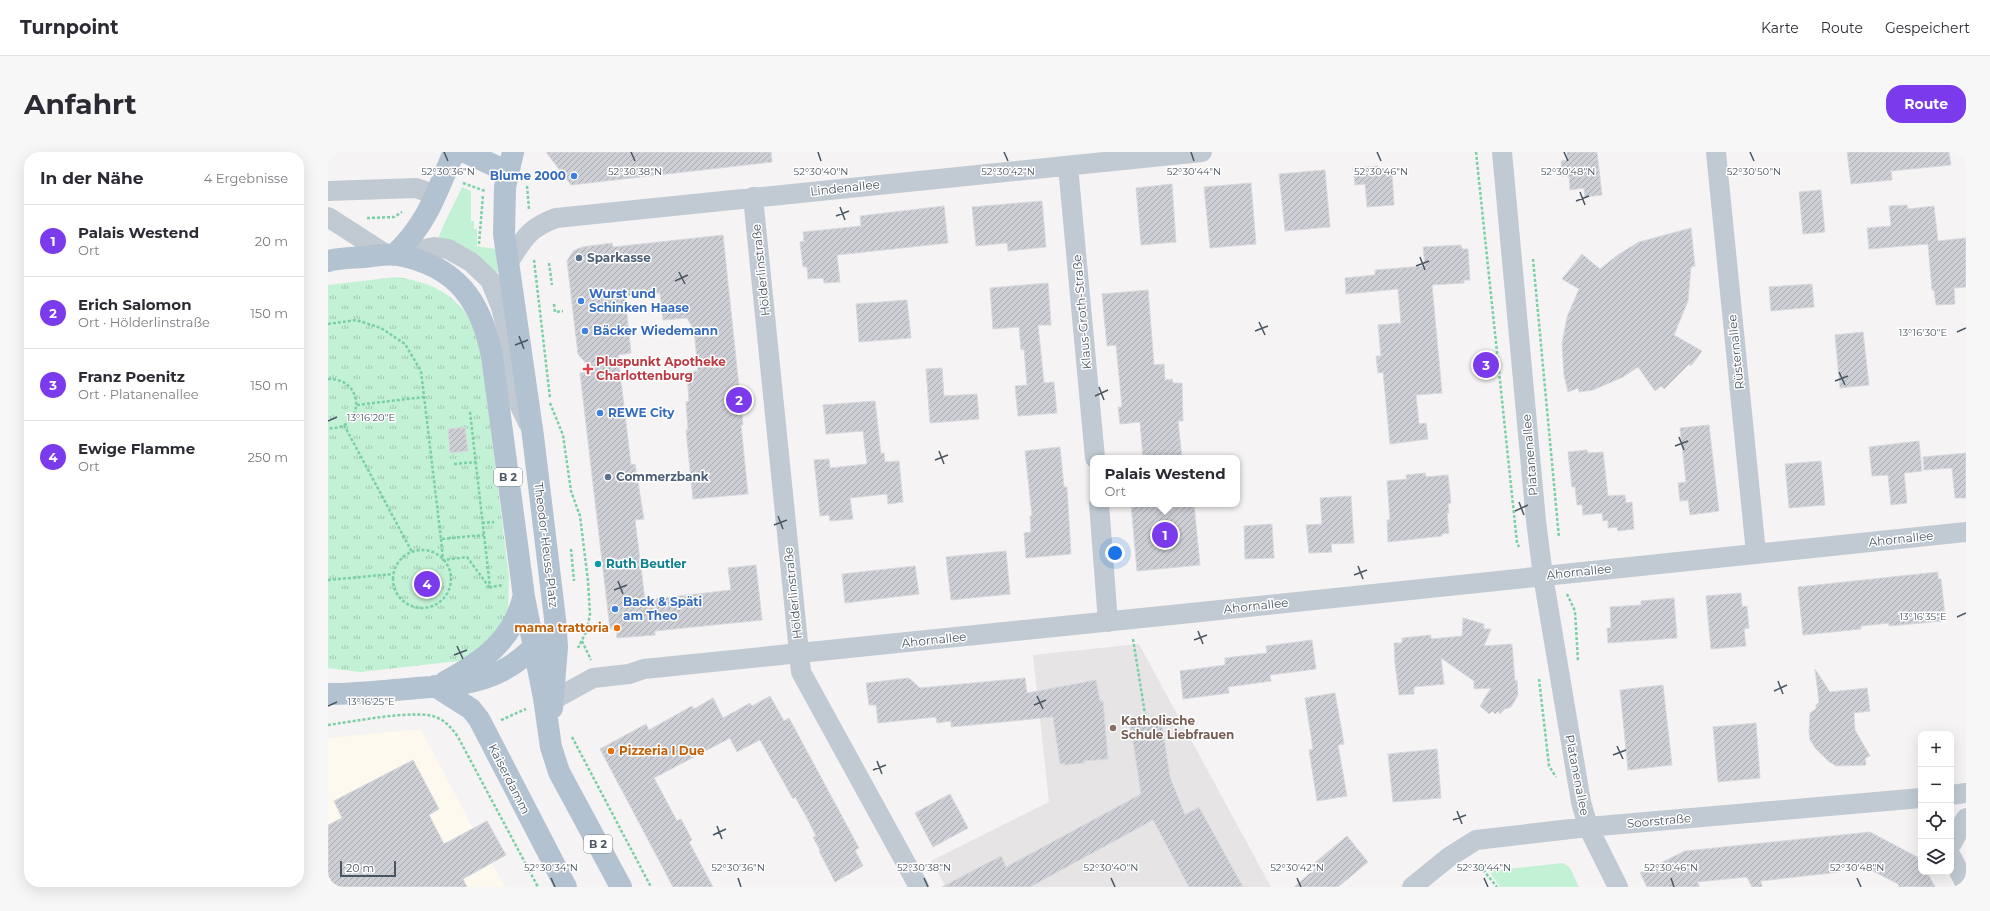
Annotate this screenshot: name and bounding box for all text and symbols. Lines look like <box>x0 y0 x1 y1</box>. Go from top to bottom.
text: Turnpoint <box>20 16 119 39</box>
text: Karte <box>1761 19 1799 37</box>
text: Route <box>1821 19 1863 37</box>
text: Gespeichert <box>1885 19 1970 37</box>
button: Route <box>1886 85 1966 123</box>
text: Anfahrt <box>24 87 137 121</box>
text: 52°30'36"N <box>421 165 475 178</box>
text: 52°30'38"N <box>608 165 662 178</box>
text: 52°30'40"N <box>794 165 848 178</box>
text: 52°30'42"N <box>981 165 1035 178</box>
text: 52°30'44"N <box>1167 165 1221 178</box>
text: 52°30'46"N <box>1354 165 1408 178</box>
text: 52°30'48"N <box>1541 165 1595 178</box>
text: 52°30'50"N <box>1727 165 1781 178</box>
text: In der Nähe <box>40 168 144 188</box>
place label: Blume 2000 <box>490 168 566 183</box>
text: 4 Ergebnisse <box>204 170 288 186</box>
marker: Blume 2000 <box>569 171 579 181</box>
street label: Lindenallee <box>809 176 881 199</box>
text: Palais Westend <box>78 223 199 242</box>
street label: Hölderlinstraße <box>748 223 773 317</box>
text: 1 <box>50 233 56 249</box>
text: 20 m <box>255 233 288 249</box>
text: Ort <box>78 242 100 258</box>
place label: Sparkasse <box>587 250 651 265</box>
marker: Sparkasse <box>574 253 584 263</box>
street label: Klaus-Groth-Straße <box>1069 254 1094 370</box>
place label: Wurst und Schinken Haase <box>589 286 690 315</box>
text: Erich Salomon <box>78 295 192 314</box>
marker: Wurst und Schinken Haase <box>576 296 586 306</box>
text: 2 <box>49 305 57 321</box>
text: 150 m <box>250 305 288 321</box>
text: Ort · Hölderlinstraße <box>78 314 210 330</box>
street label: Rüsternallee <box>1724 314 1747 390</box>
place label: Bäcker Wiedemann <box>593 323 718 338</box>
marker: Bäcker Wiedemann <box>580 326 590 336</box>
text: 13°16'30"E <box>1899 326 1947 339</box>
pin: 3 <box>1473 350 1499 380</box>
place label: Pluspunkt Apotheke Charlottenburg <box>596 354 726 383</box>
marker: Pluspunkt Apotheke Charlottenburg <box>583 364 593 374</box>
text: Franz Poenitz <box>78 367 185 386</box>
text: 3 <box>49 377 57 393</box>
text: 150 m <box>250 377 288 393</box>
pin: 2 <box>726 385 752 415</box>
text: Ort · Platanenallee <box>78 386 199 402</box>
place label: REWE City <box>608 405 675 420</box>
marker: REWE City <box>595 408 605 418</box>
text: 13°16'20"E <box>347 411 395 424</box>
street label: Platanenallee <box>1518 413 1541 497</box>
text: Ewige Flamme <box>78 439 195 458</box>
text: 4 <box>49 449 57 465</box>
text: 250 m <box>247 449 288 465</box>
popup <box>1090 455 1240 507</box>
text: Ort <box>78 458 100 474</box>
text: Palais Westend <box>1104 464 1226 483</box>
road number: B 2 <box>494 468 522 486</box>
place label: Commerzbank <box>616 469 709 484</box>
marker: Commerzbank <box>603 472 613 482</box>
street label: Theodor-Heuss-Platz <box>531 481 562 608</box>
text: Ort <box>1104 483 1126 499</box>
pin: 1 <box>1152 520 1178 550</box>
street label: Ahornallee <box>1868 528 1934 549</box>
your location <box>1105 543 1125 563</box>
street label: Hölderlinstraße <box>780 546 805 640</box>
place label: Ruth Beutler <box>606 556 687 571</box>
marker: Ruth Beutler <box>593 559 603 569</box>
street label: Ahornallee <box>1546 561 1612 582</box>
pin: 4 <box>414 569 440 599</box>
place label: Back & Späti am Theo <box>623 594 702 623</box>
street label: Ahornallee <box>1223 595 1289 616</box>
marker: Back & Späti am Theo <box>610 604 620 614</box>
text: 13°16'35"E <box>1899 610 1947 623</box>
place label: mama trattoria <box>514 620 609 635</box>
marker: mama trattoria <box>612 623 622 633</box>
street label: Ahornallee <box>901 629 967 650</box>
text: 13°16'25"E <box>347 695 395 708</box>
place label: Katholische Schule Liebfrauen <box>1121 713 1234 742</box>
marker: Katholische Schule Liebfrauen <box>1108 723 1118 733</box>
map controls <box>1918 731 1954 875</box>
button: + <box>1918 731 1954 767</box>
street label: Platanenallee <box>1562 733 1593 817</box>
street label: Kaiserdamm <box>485 741 534 817</box>
place label: Pizzeria I Due <box>619 743 705 758</box>
marker: Pizzeria I Due <box>606 746 616 756</box>
button: − <box>1918 767 1954 803</box>
button: locate <box>1918 803 1954 839</box>
street label: Soorstraße <box>1626 810 1692 831</box>
road number: B 2 <box>584 835 612 853</box>
button: layers <box>1918 839 1954 875</box>
scale bar <box>340 859 396 878</box>
text: 20 m <box>346 861 374 875</box>
text: 52°30'34"N <box>524 861 578 874</box>
text: 52°30'36"N <box>711 861 765 874</box>
text: 52°30'38"N <box>897 861 951 874</box>
text: 52°30'40"N <box>1084 861 1138 874</box>
text: 52°30'42"N <box>1270 861 1324 874</box>
text: 52°30'44"N <box>1457 861 1511 874</box>
text: 52°30'46"N <box>1644 861 1698 874</box>
text: 52°30'48"N <box>1830 861 1884 874</box>

